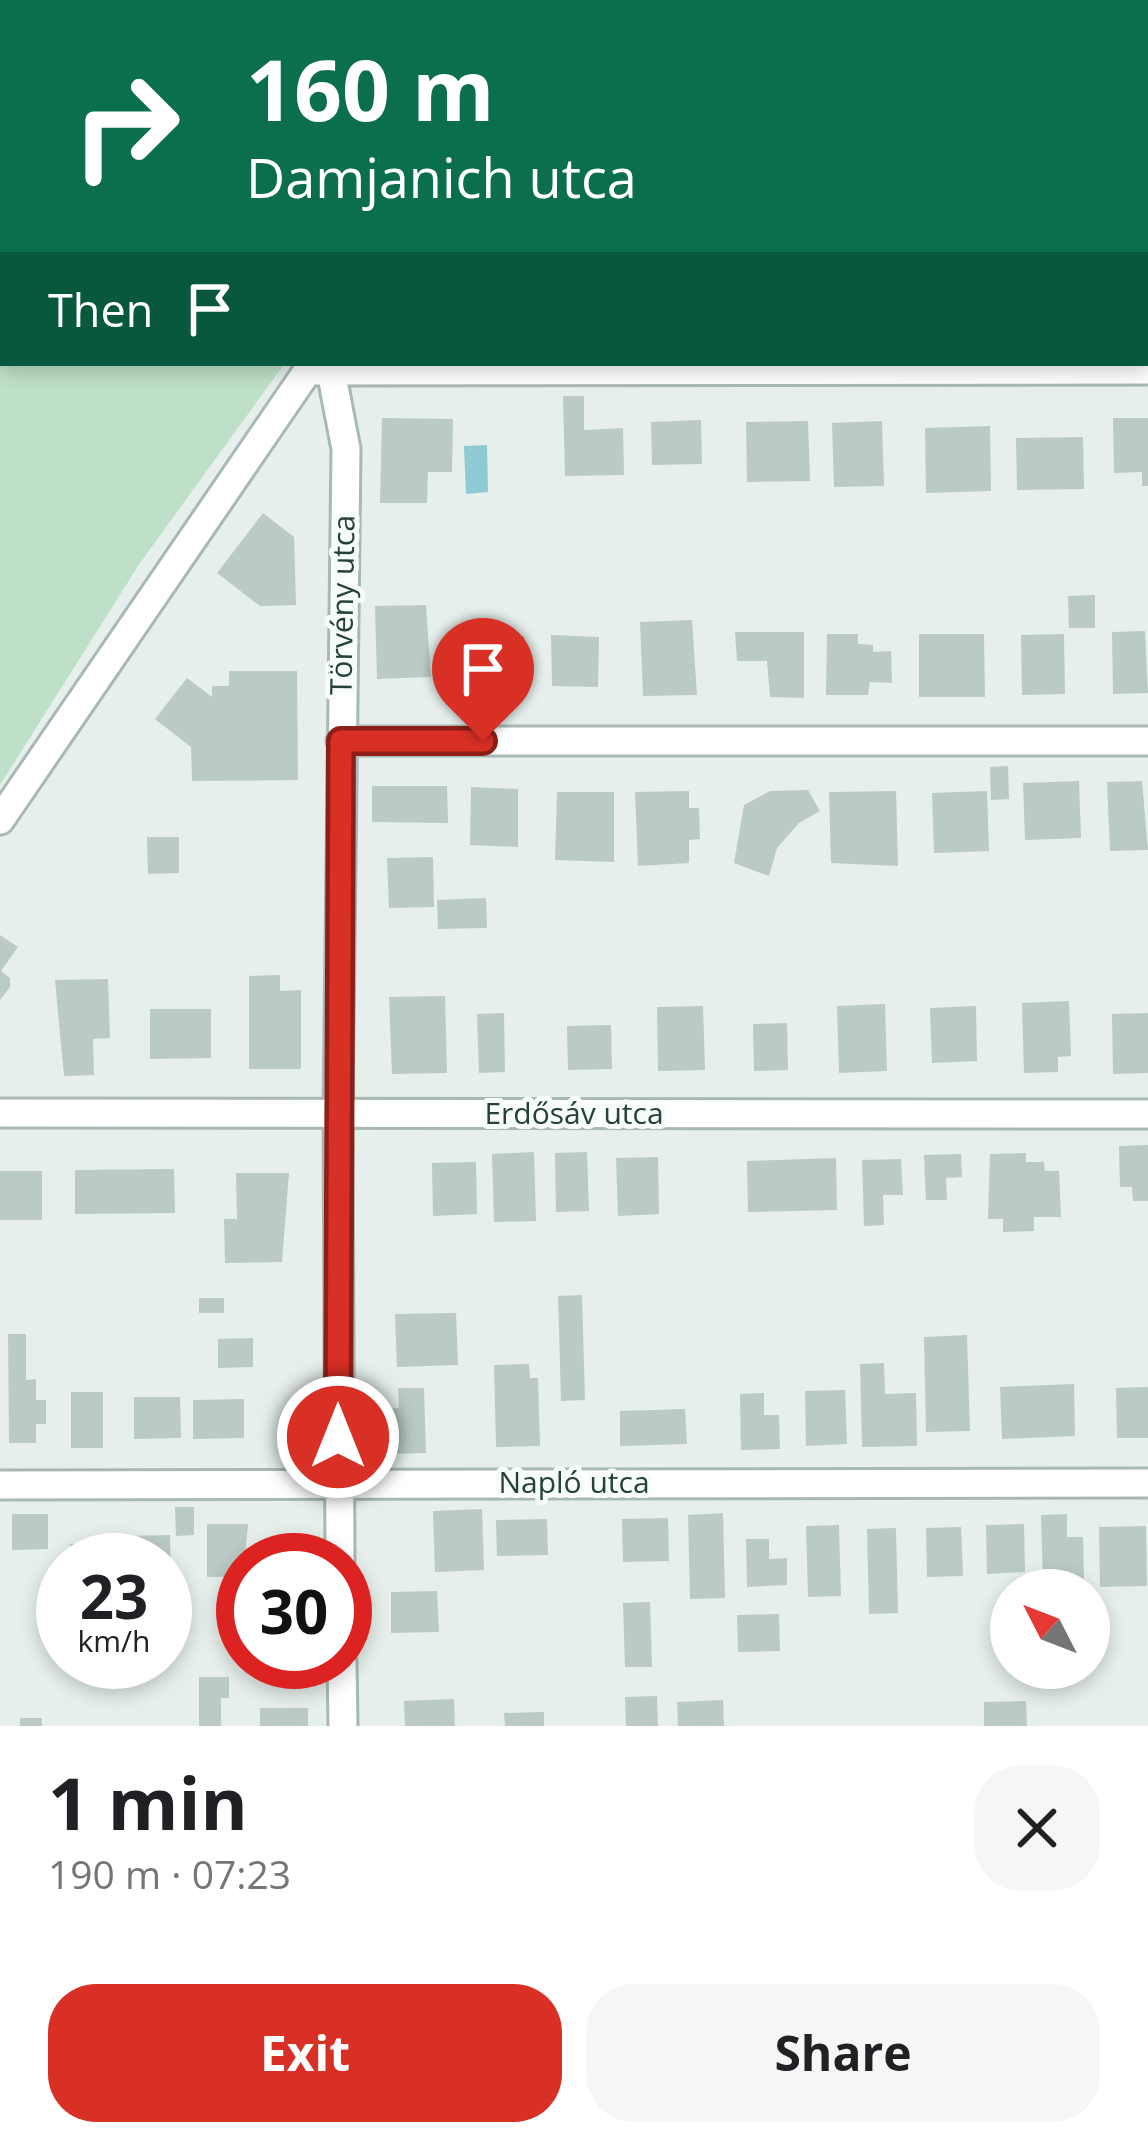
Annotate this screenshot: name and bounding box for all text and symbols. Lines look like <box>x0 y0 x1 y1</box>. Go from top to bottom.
text: 160 m <box>246 31 494 146</box>
icon: right <box>48 48 204 204</box>
text: Damjanich utca <box>246 140 637 214</box>
icon: arrive <box>177 276 243 342</box>
text: Then <box>48 279 153 340</box>
street label: Törvény utca <box>319 515 364 695</box>
pin <box>432 618 534 741</box>
icon: arrive <box>450 636 516 702</box>
street label: Erdősáv utca <box>484 1092 664 1133</box>
position arrow <box>275 1374 401 1500</box>
street label: Napló utca <box>498 1461 650 1502</box>
speed limit sign: 30 <box>216 1533 372 1689</box>
text: 23 <box>80 1555 148 1637</box>
north arrow <box>990 1569 1110 1689</box>
map controls <box>990 1569 1110 1689</box>
text: km/h <box>78 1620 150 1661</box>
text: 1 min <box>48 1753 248 1851</box>
button: close <box>974 1765 1100 1891</box>
text: 190 m · 07:23 <box>48 1847 291 1900</box>
button: Exit <box>48 1984 562 2122</box>
button: Share <box>586 1984 1100 2122</box>

